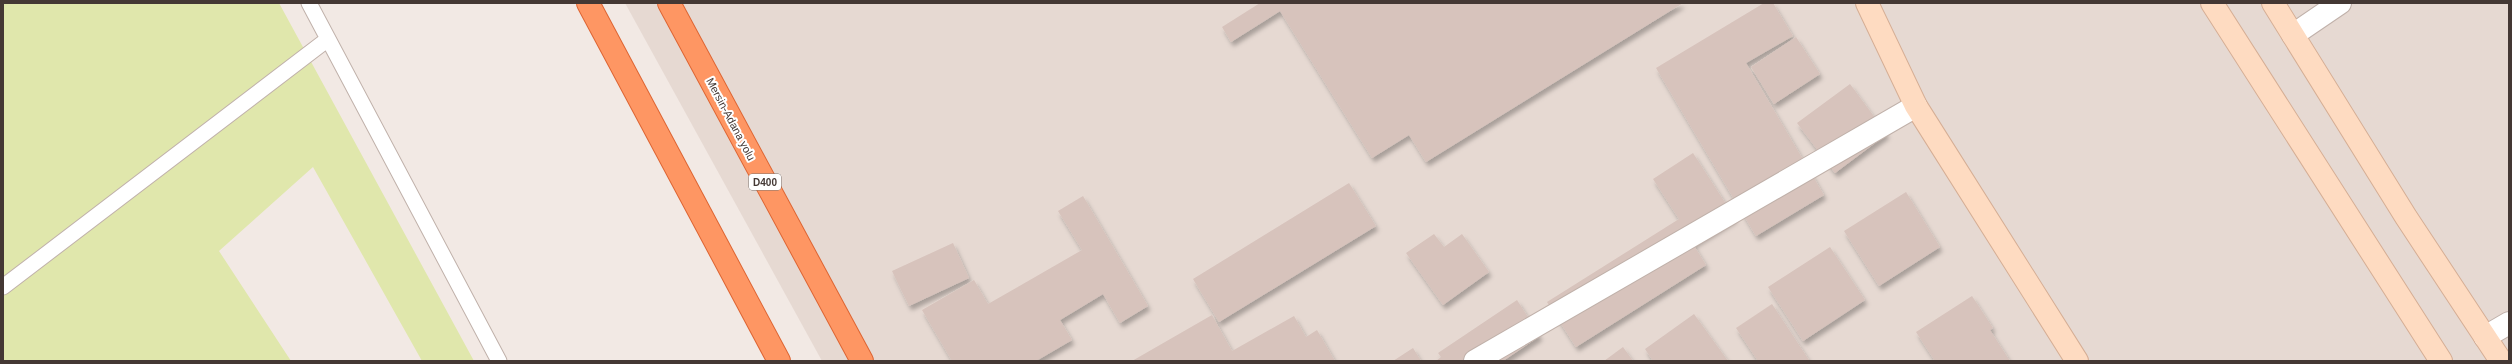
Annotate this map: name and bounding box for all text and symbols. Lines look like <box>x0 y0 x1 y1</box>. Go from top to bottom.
street label: Mersin-Adana yolu <box>704 76 758 162</box>
road number: D400 <box>749 174 781 190</box>

